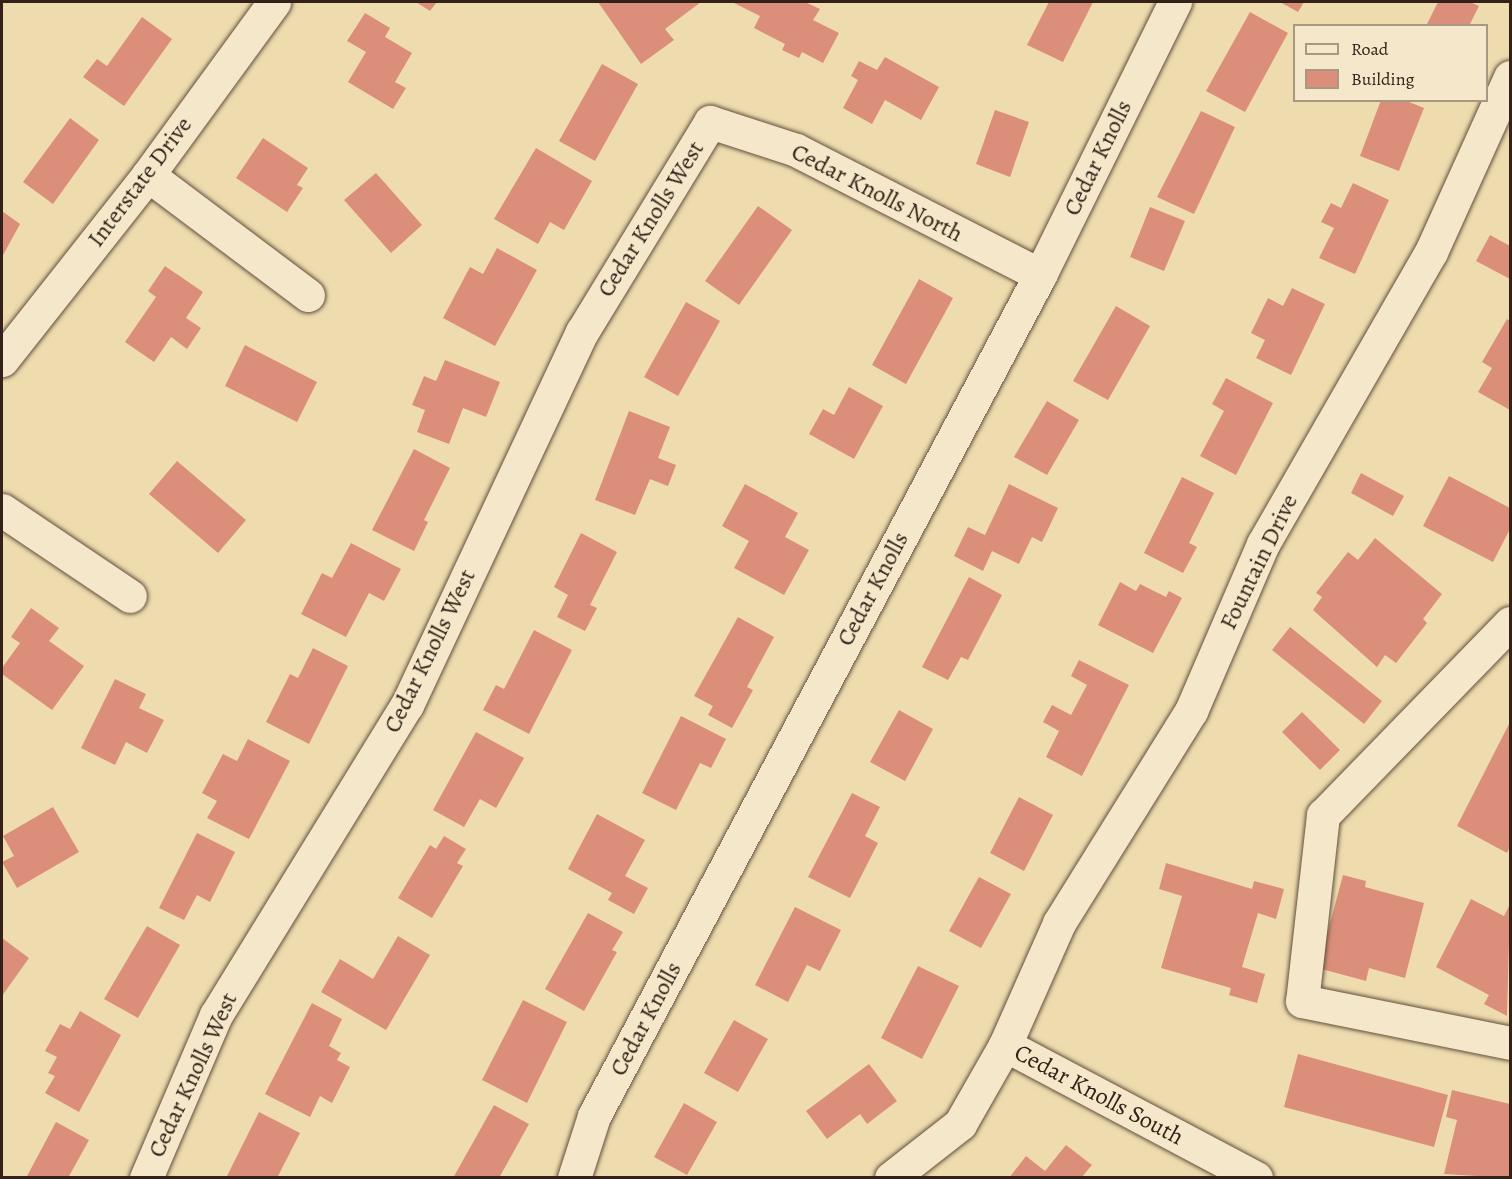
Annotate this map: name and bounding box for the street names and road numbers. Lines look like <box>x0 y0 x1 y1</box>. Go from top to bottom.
street label: Cedar Knolls <box>1058 96 1138 220</box>
street label: Interstate Drive <box>82 111 198 253</box>
street label: Cedar Knolls West <box>591 136 711 302</box>
street label: Cedar Knolls North <box>787 137 967 249</box>
street label: Fountain Drive <box>1214 490 1304 634</box>
street label: Cedar Knolls <box>831 527 915 651</box>
street label: Cedar Knolls West <box>378 564 482 738</box>
street label: Cedar Knolls <box>604 957 688 1081</box>
street label: Cedar Knolls West <box>142 988 244 1162</box>
street label: Cedar Knolls South <box>1009 1038 1189 1152</box>

